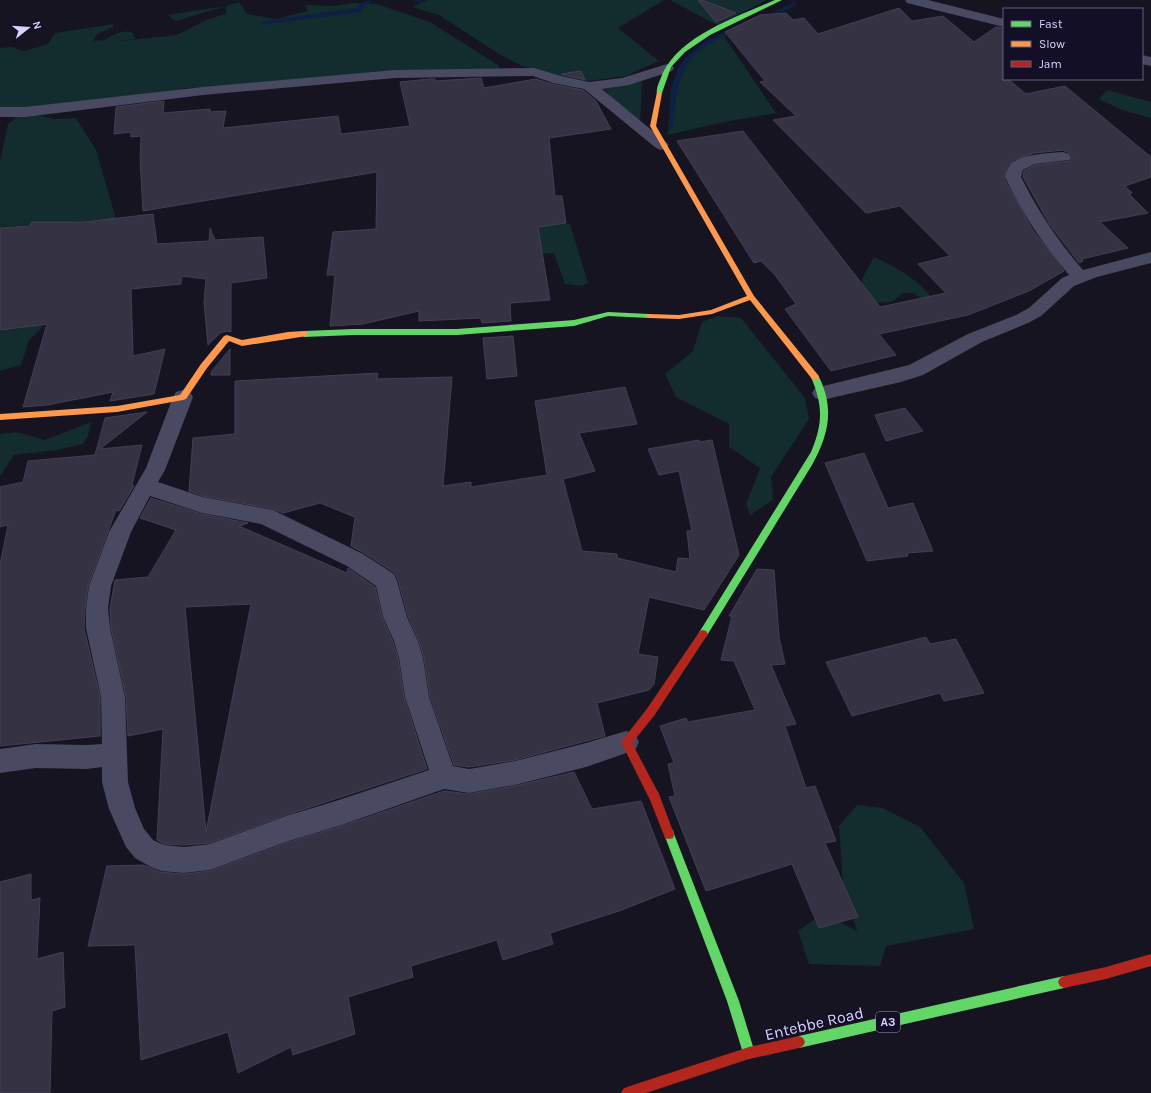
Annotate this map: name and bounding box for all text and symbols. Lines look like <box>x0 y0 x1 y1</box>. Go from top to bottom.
north arrow <box>8 8 48 48</box>
legend <box>1003 8 1143 80</box>
text: Fast <box>1039 17 1063 31</box>
text: N <box>30 20 44 31</box>
text: Slow <box>1039 37 1065 51</box>
text: Jam <box>1039 57 1062 71</box>
street label: Entebbe Road <box>763 1003 865 1044</box>
road number: A3 <box>876 1012 900 1032</box>

